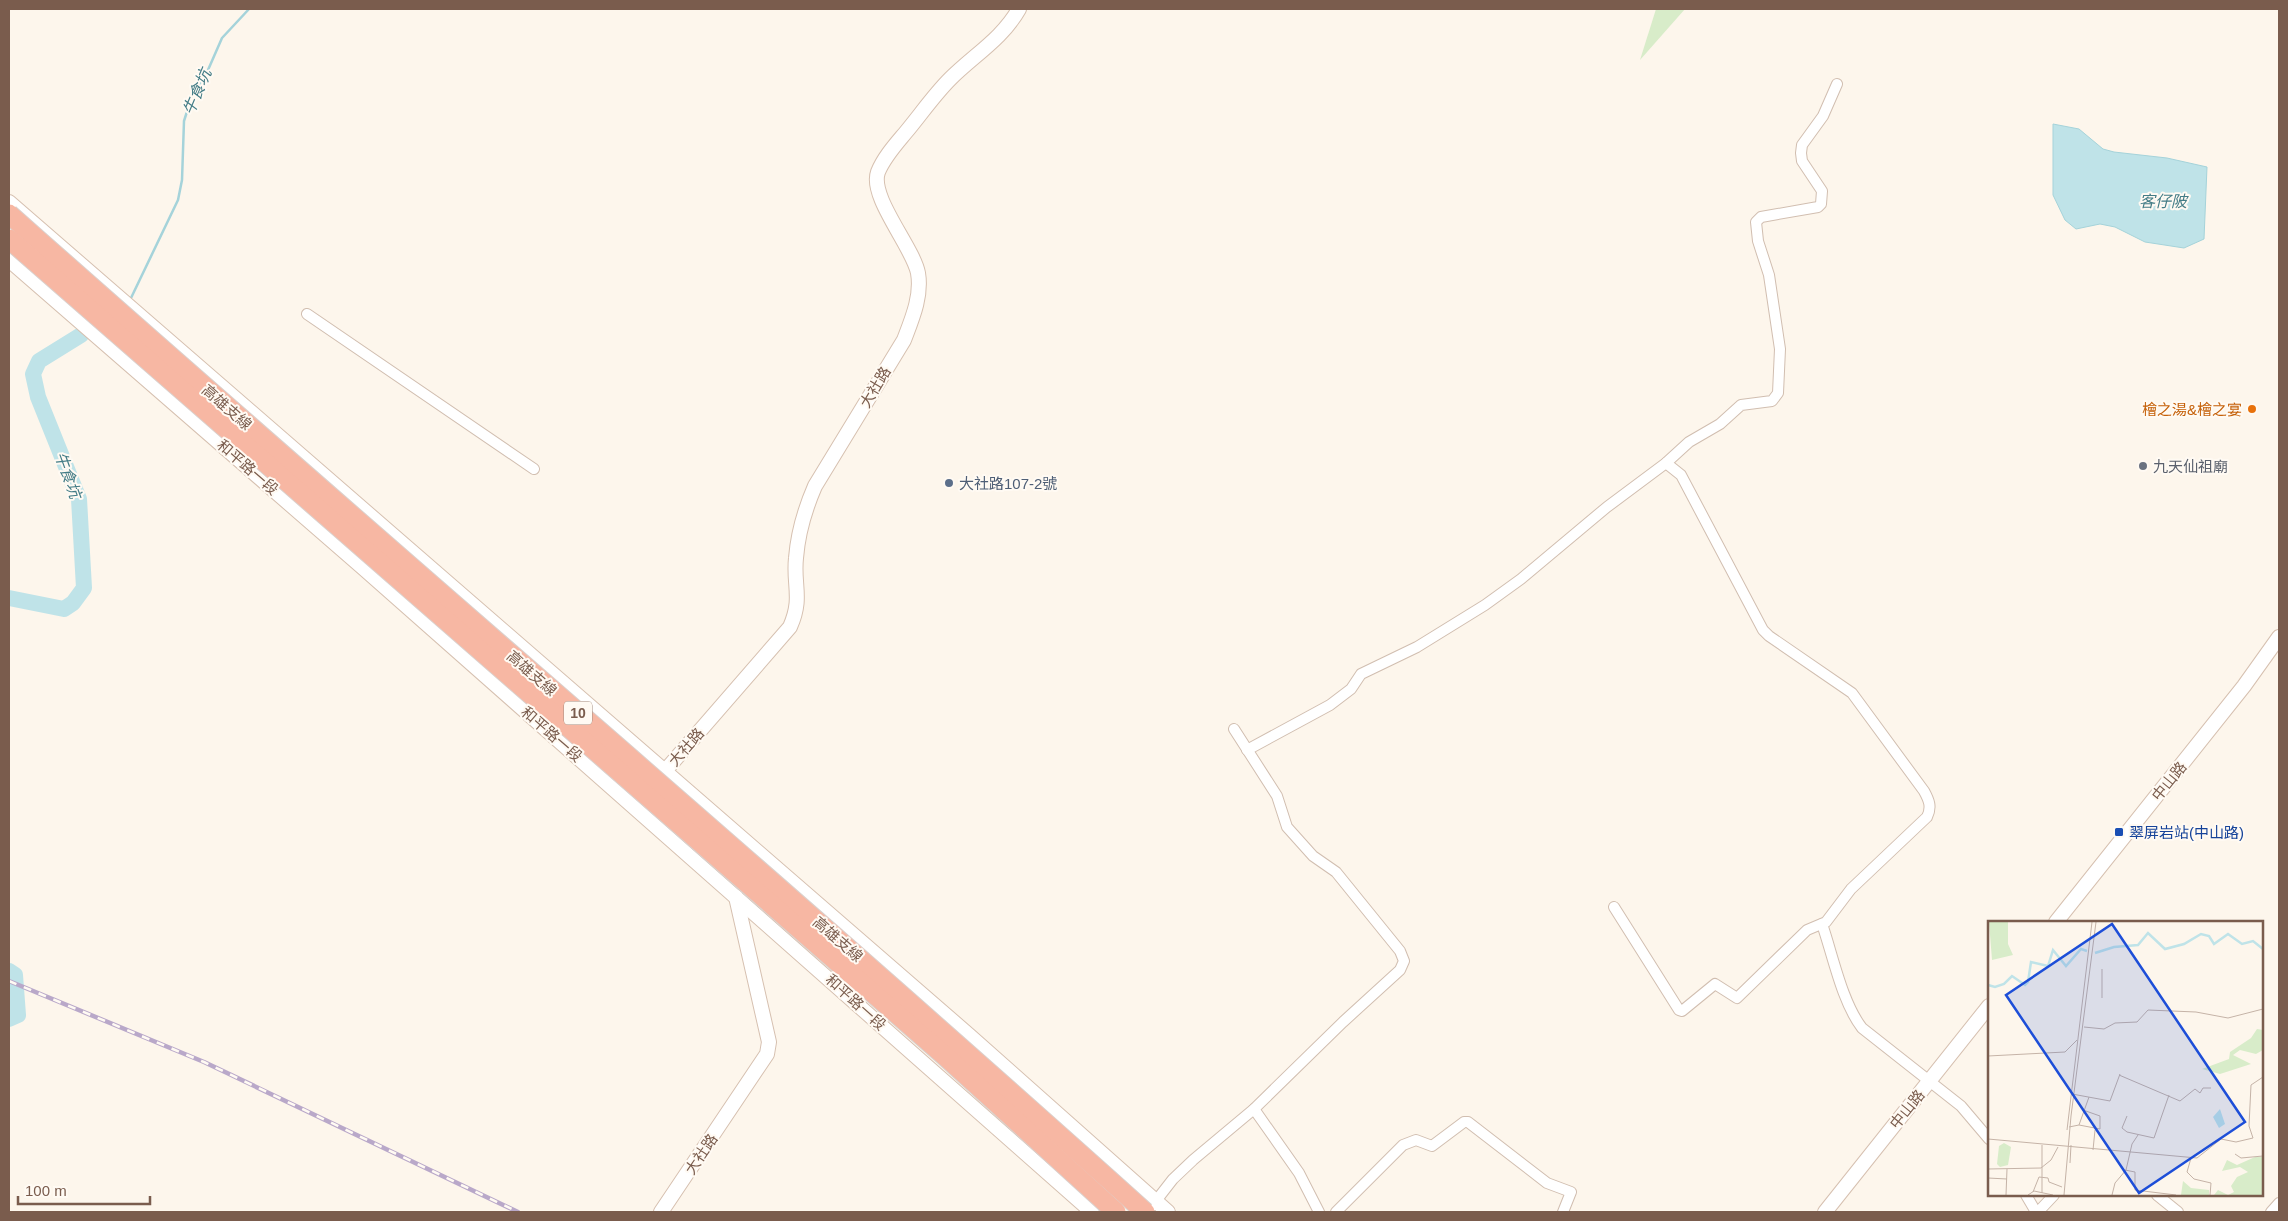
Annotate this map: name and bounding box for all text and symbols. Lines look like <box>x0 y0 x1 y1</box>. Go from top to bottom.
water label: 牛食坑 <box>180 65 215 117</box>
water label: 客仔陂 <box>2139 193 2189 210</box>
street label: 大社路 <box>856 363 894 411</box>
street label: 高雄支線 <box>199 381 255 433</box>
place label: 檜之湯&檜之宴 <box>2142 401 2242 418</box>
marker: 檜之湯&檜之宴 <box>2246 403 2258 415</box>
street label: 和平路一段 <box>214 436 282 498</box>
water label: 牛食坑 <box>52 450 85 502</box>
place label: 九天仙祖廟 <box>2153 458 2228 475</box>
marker: 九天仙祖廟 <box>2137 460 2149 472</box>
place label: 大社路107-2號 <box>959 475 1057 492</box>
marker: 大社路107-2號 <box>943 477 955 489</box>
street label: 高雄支線 <box>504 647 560 699</box>
road number: 10 <box>564 701 592 724</box>
street label: 和平路一段 <box>518 703 586 765</box>
street label: 大社路 <box>665 724 707 770</box>
street label: 中山路 <box>2148 758 2190 804</box>
place label: 翠屏岩站(中山路) <box>2129 824 2244 841</box>
marker: 翠屏岩站(中山路) <box>2113 826 2125 838</box>
street label: 高雄支線 <box>810 913 866 965</box>
inset map <box>1988 921 2263 1196</box>
street label: 和平路一段 <box>822 971 890 1033</box>
street label: 中山路 <box>1886 1086 1928 1132</box>
street label: 大社路 <box>681 1131 721 1177</box>
scale bar <box>18 1174 150 1206</box>
text: 100 m <box>25 1182 67 1199</box>

